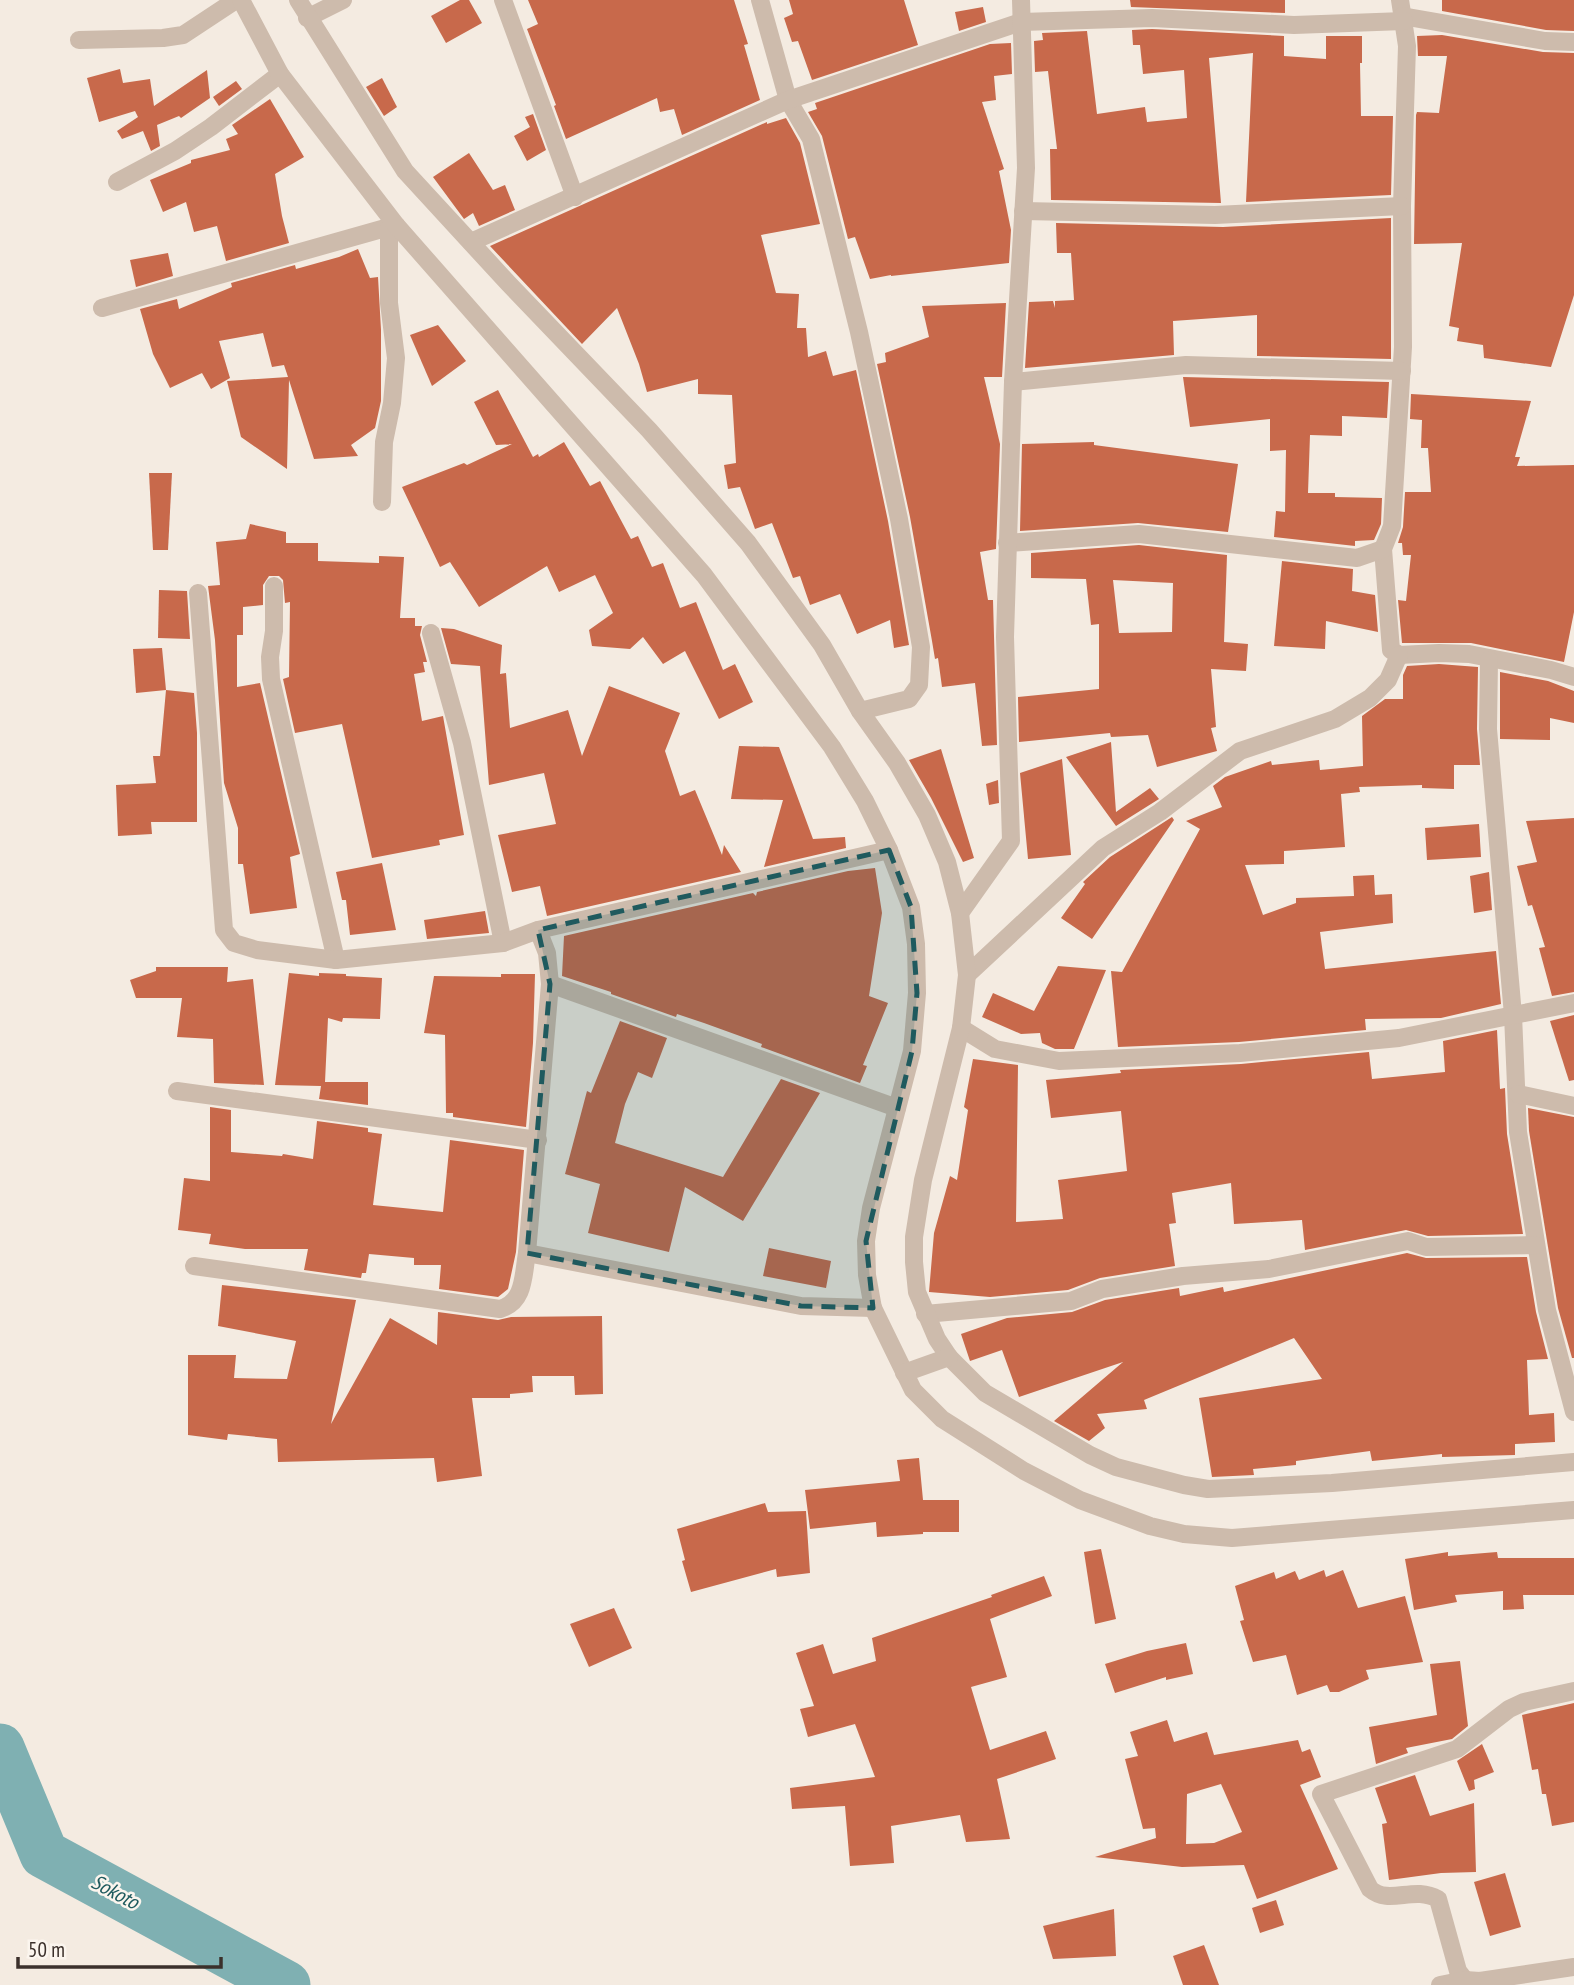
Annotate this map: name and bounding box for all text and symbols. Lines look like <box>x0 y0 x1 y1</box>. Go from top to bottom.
water label: Sokoto <box>87 1868 145 1916</box>
scale bar <box>18 1926 220 1970</box>
text: 50 m <box>28 1936 65 1963</box>

